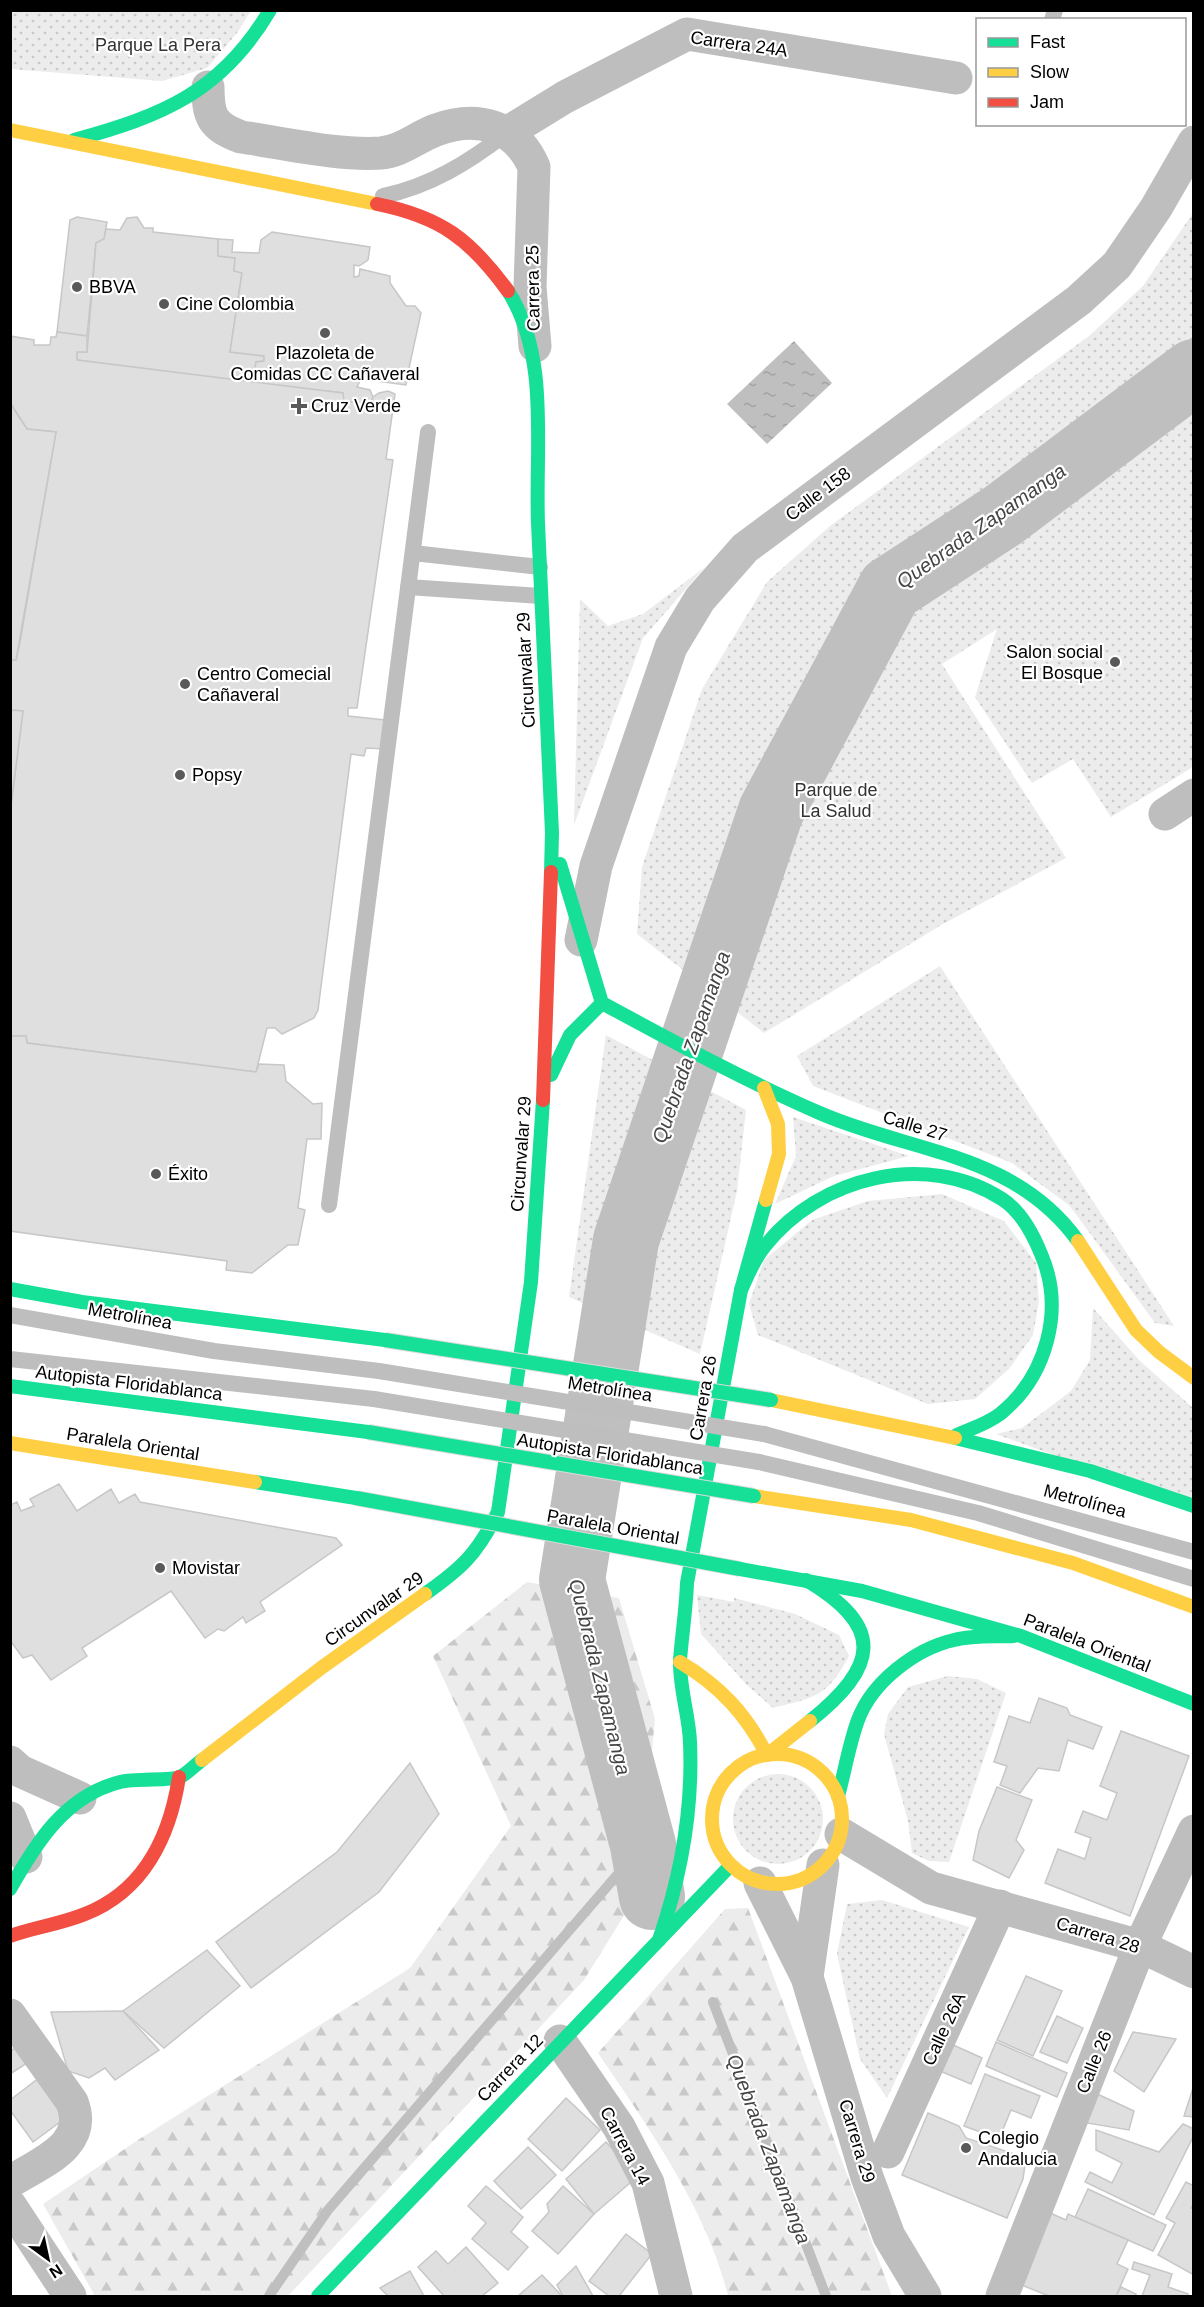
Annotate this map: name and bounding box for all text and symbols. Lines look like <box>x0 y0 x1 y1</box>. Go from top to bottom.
legend <box>976 18 1186 126</box>
street label: Carrera 24A <box>689 27 789 61</box>
text: Fast <box>1030 32 1065 52</box>
park label: Parque La Pera <box>95 35 222 55</box>
text: Slow <box>1030 62 1070 82</box>
text: Jam <box>1030 92 1064 112</box>
street label: Carrera 25 <box>522 245 544 331</box>
place label: BBVA <box>89 277 136 297</box>
marker: BBVA <box>70 280 84 294</box>
place label: Cine Colombia <box>176 294 295 314</box>
marker: Cine Colombia <box>157 297 171 311</box>
marker: Plazoleta de Comidas CC Cañaveral <box>318 326 332 340</box>
place label: Plazoleta de Comidas CC Cañaveral <box>230 343 420 384</box>
place label: Cruz Verde <box>311 396 401 416</box>
marker: Cruz Verde <box>292 399 306 413</box>
water label: Quebrada Zapamanga <box>892 459 1070 593</box>
street label: Calle 158 <box>782 463 854 525</box>
street label: Circunvalar 29 <box>513 612 539 728</box>
place label: Salon social El Bosque <box>1006 642 1103 683</box>
marker: Salon social El Bosque <box>1108 655 1122 669</box>
place label: Centro Comecial Cañaveral <box>197 664 331 705</box>
marker: Centro Comecial Cañaveral <box>178 677 192 691</box>
place label: Popsy <box>192 765 242 785</box>
marker: Popsy <box>173 768 187 782</box>
park label: Parque de La Salud <box>794 780 878 821</box>
water label: Quebrada Zapamanga <box>648 948 734 1146</box>
street label: Circunvalar 29 <box>507 1095 535 1213</box>
street label: Calle 27 <box>880 1107 950 1145</box>
place label: Éxito <box>168 1164 208 1184</box>
marker: Éxito <box>149 1167 163 1181</box>
street label: Metrolínea <box>86 1299 175 1333</box>
street label: Carrera 26 <box>686 1354 720 1442</box>
street label: Autopista Floridablanca <box>34 1362 225 1405</box>
street label: Metrolínea <box>566 1372 655 1406</box>
street label: Paralela Oriental <box>65 1424 201 1464</box>
street label: Autopista Floridablanca <box>516 1429 705 1479</box>
street label: Metrolínea <box>1041 1480 1130 1522</box>
street label: Paralela Oriental <box>545 1506 681 1548</box>
place label: Movistar <box>172 1558 240 1578</box>
marker: Movistar <box>153 1561 167 1575</box>
street label: Circunvalar 29 <box>321 1568 427 1650</box>
water label: Quebrada Zapamanga <box>565 1577 635 1777</box>
street label: Paralela Oriental <box>1021 1610 1153 1676</box>
street label: Carrera 28 <box>1054 1913 1142 1957</box>
street label: Calle 26A <box>918 1989 970 2069</box>
street label: Calle 26 <box>1072 2028 1116 2096</box>
street label: Carrera 12 <box>473 2030 547 2106</box>
water label: Quebrada Zapamanga <box>723 2051 815 2247</box>
street label: Carrera 29 <box>835 2097 879 2185</box>
street label: Carrera 14 <box>596 2103 654 2189</box>
place label: Colegio Andalucia <box>978 2128 1058 2169</box>
marker: Colegio Andalucia <box>959 2141 973 2155</box>
north arrow <box>18 2229 78 2289</box>
text: N <box>46 2261 65 2281</box>

